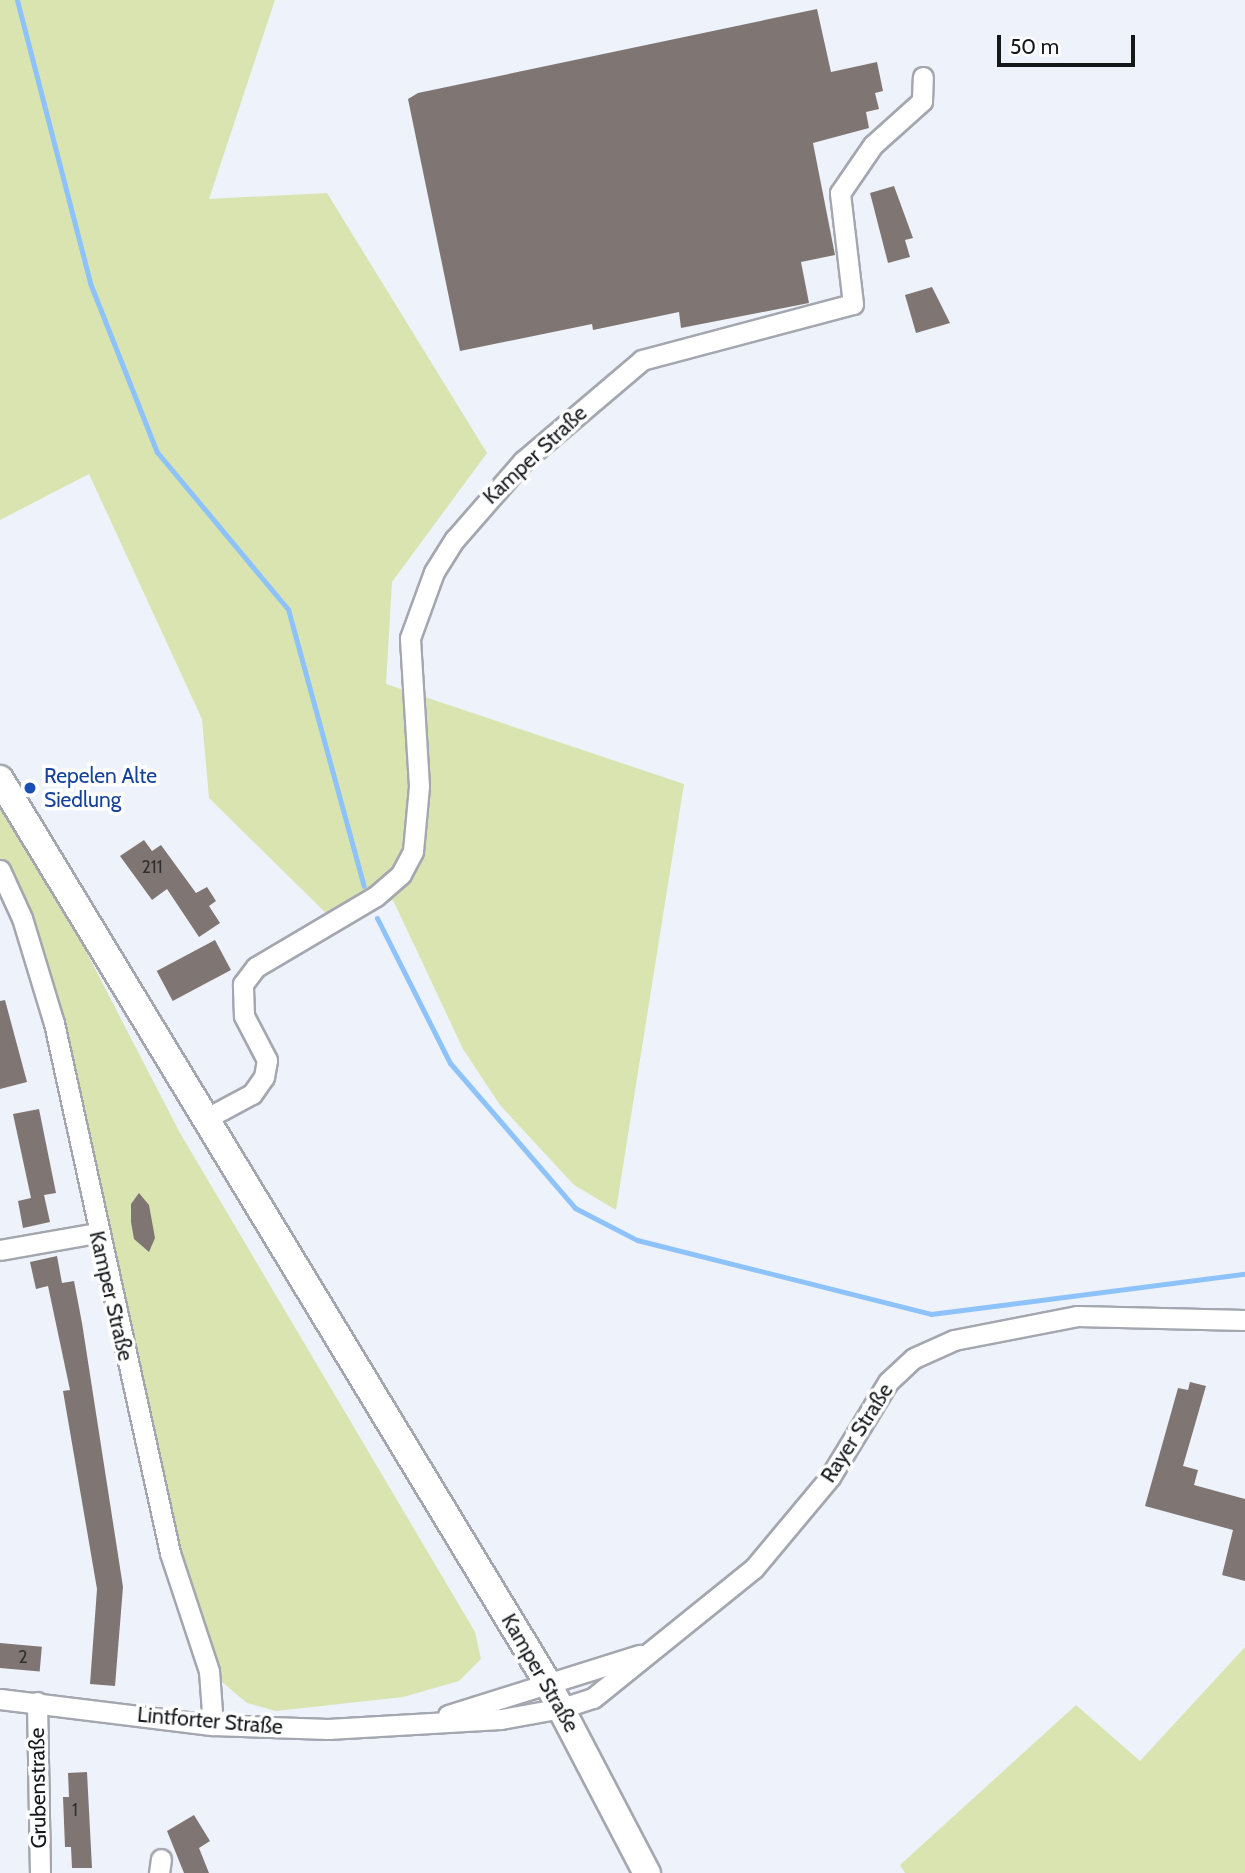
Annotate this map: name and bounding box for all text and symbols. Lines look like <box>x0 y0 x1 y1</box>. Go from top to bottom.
scale bar <box>1000 21 1138 65</box>
text: 50 m <box>1010 34 1059 59</box>
street label: Kamper Straße <box>478 401 592 509</box>
place label: Repelen Alte Siedlung <box>44 763 157 813</box>
marker: Repelen Alte Siedlung <box>22 780 38 796</box>
house number: 211 <box>141 856 163 878</box>
street label: Kamper Straße <box>84 1229 138 1363</box>
street label: Rayer Straße <box>816 1379 898 1487</box>
street label: Kamper Straße <box>496 1609 584 1737</box>
house number: 2 <box>18 1646 28 1668</box>
street label: Lintforter Straße <box>136 1702 284 1740</box>
street label: Grubenstraße <box>24 1727 52 1849</box>
house number: 1 <box>72 1799 78 1821</box>

